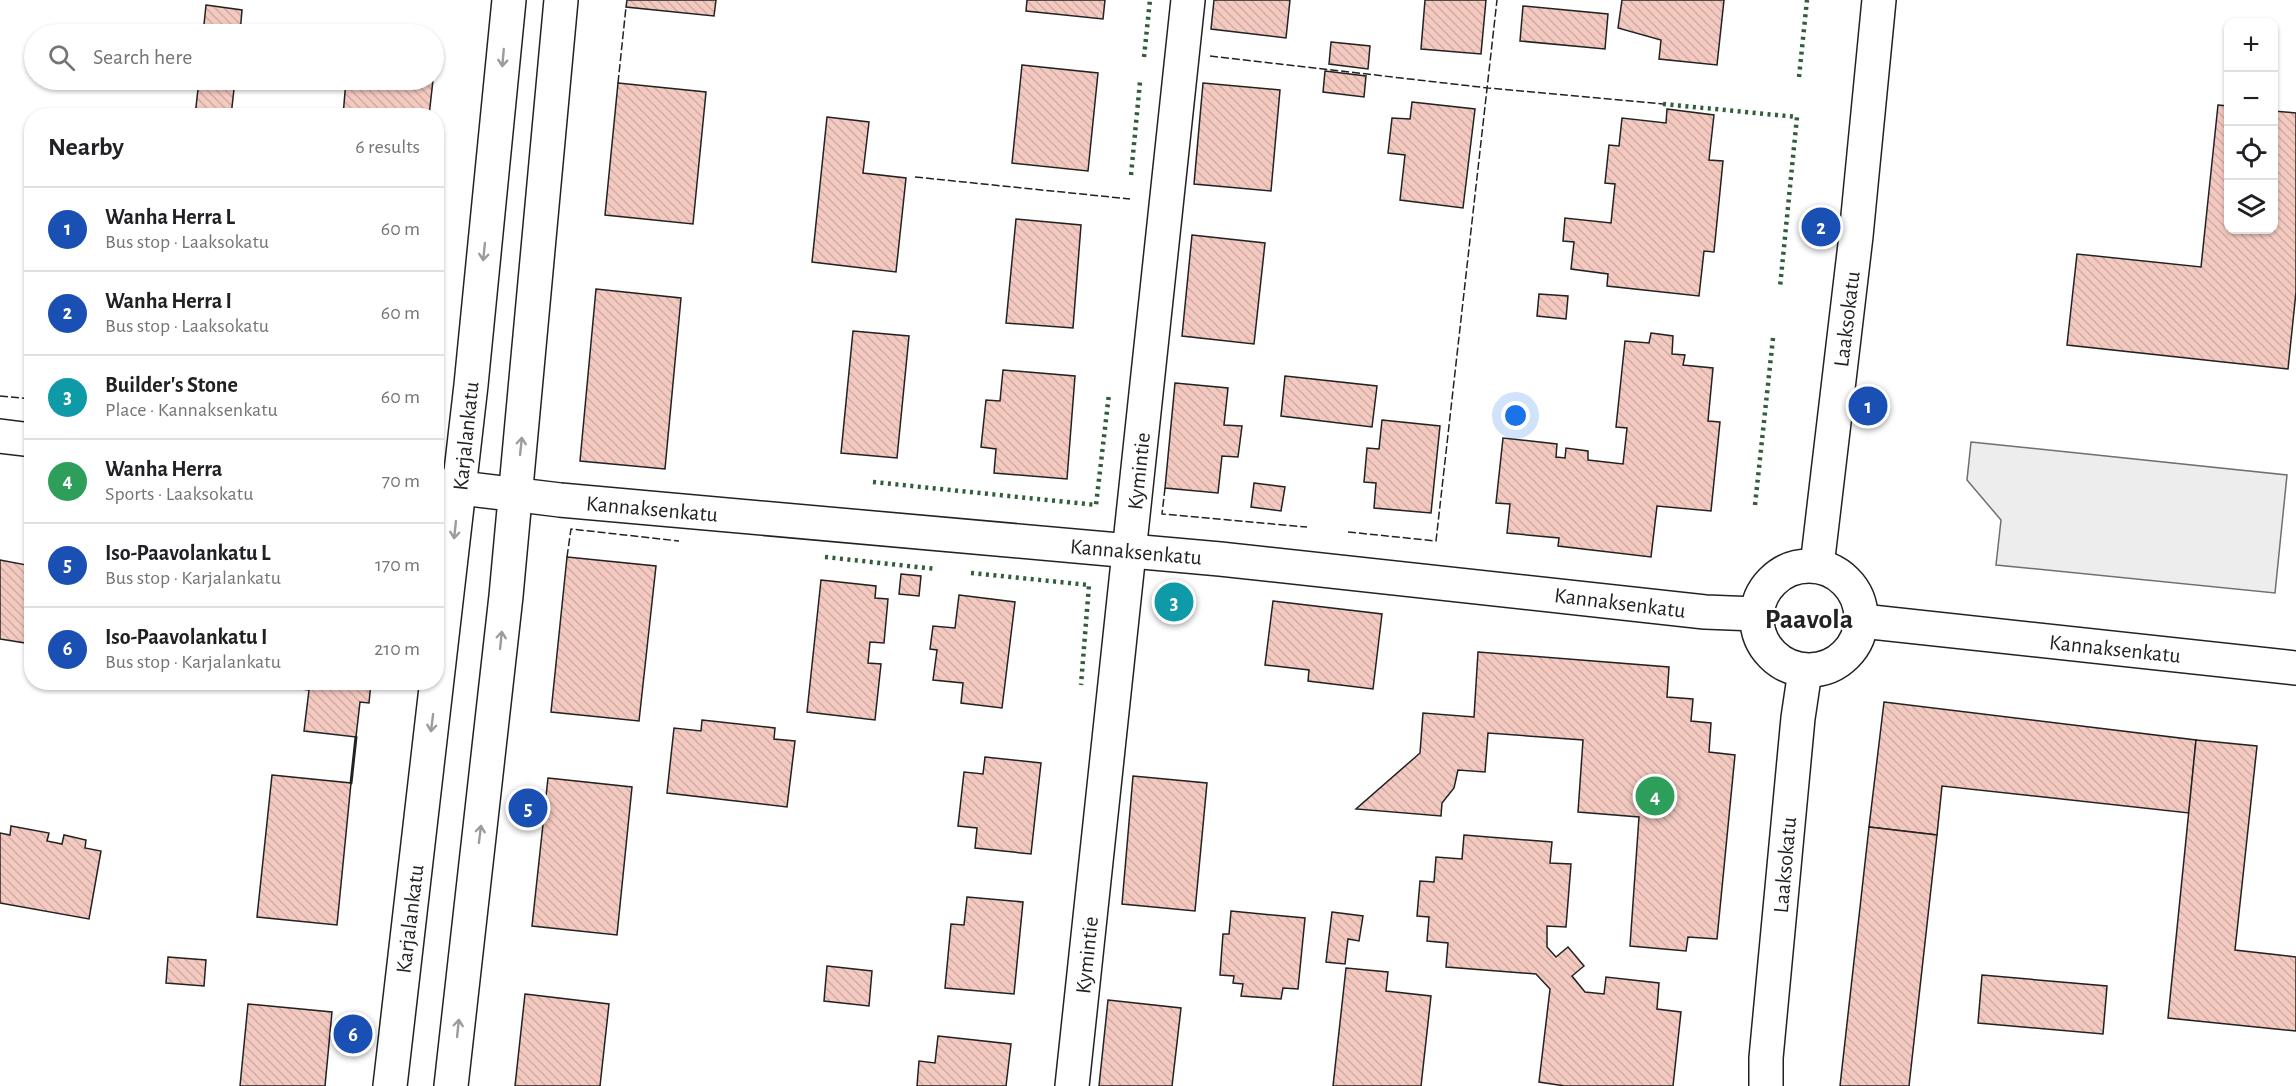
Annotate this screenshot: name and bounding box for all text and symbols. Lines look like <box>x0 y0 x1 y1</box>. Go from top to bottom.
map controls <box>2224 18 2278 234</box>
button: + <box>2224 18 2278 72</box>
search box <box>24 24 444 90</box>
icon: search <box>45 41 78 74</box>
text: Search here <box>93 46 192 68</box>
one-way arrow <box>497 48 508 68</box>
button: − <box>2224 72 2278 126</box>
button: locate <box>2224 126 2278 180</box>
text: Nearby <box>48 134 124 160</box>
text: 6 results <box>355 137 420 157</box>
button: layers <box>2224 180 2278 234</box>
pin: 2 <box>1802 204 1840 250</box>
text: Wanha Herra L <box>105 206 235 228</box>
text: 1 <box>64 219 71 239</box>
text: 60 m <box>381 219 420 239</box>
text: Bus stop · Laaksokatu <box>105 232 269 252</box>
one-way arrow <box>478 242 489 262</box>
street label: Laaksokatu <box>1830 270 1864 368</box>
text: Wanha Herra I <box>105 290 232 312</box>
text: 2 <box>63 303 72 323</box>
text: 60 m <box>381 303 420 323</box>
text: Bus stop · Laaksokatu <box>105 316 269 336</box>
text: Builder's Stone <box>105 374 238 396</box>
street label: Karjalankatu <box>449 380 483 492</box>
pin: 1 <box>1848 384 1888 428</box>
text: 3 <box>63 387 72 407</box>
text: 60 m <box>381 387 420 407</box>
text: Place · Kannaksenkatu <box>105 400 278 420</box>
your location <box>1501 401 1530 430</box>
street label: Kymintie <box>1124 431 1154 511</box>
one-way arrow <box>516 437 527 457</box>
text: Wanha Herra <box>105 458 222 480</box>
text: 4 <box>62 471 73 491</box>
text: 70 m <box>382 471 420 491</box>
text: Sports · Laaksokatu <box>105 484 253 504</box>
street label: Kannaksenkatu <box>585 492 719 526</box>
one-way arrow <box>449 519 460 539</box>
street label: Kannaksenkatu <box>1069 535 1203 569</box>
text: Iso-Paavolankatu L <box>105 542 270 564</box>
text: 5 <box>63 555 72 575</box>
text: 170 m <box>375 555 420 575</box>
text: Bus stop · Karjalankatu <box>105 568 281 588</box>
pin: 3 <box>1154 580 1194 624</box>
street label: Kannaksenkatu <box>1553 584 1687 622</box>
district label: Paavola <box>1765 606 1853 634</box>
text: Iso-Paavolankatu I <box>105 626 267 648</box>
one-way arrow <box>496 631 507 651</box>
street label: Kannaksenkatu <box>2048 631 2182 667</box>
text: 6 <box>63 639 72 659</box>
text: 210 m <box>374 639 420 659</box>
text: Bus stop · Karjalankatu <box>105 652 281 672</box>
one-way arrow <box>427 713 438 733</box>
pin: 4 <box>1636 774 1674 818</box>
pin: 5 <box>508 786 548 830</box>
street label: Laaksokatu <box>1770 816 1800 914</box>
one-way arrow <box>474 825 485 845</box>
street label: Karjalankatu <box>392 863 428 975</box>
street label: Kymintie <box>1072 915 1102 995</box>
pin: 6 <box>334 1012 372 1056</box>
one-way arrow <box>452 1018 463 1038</box>

